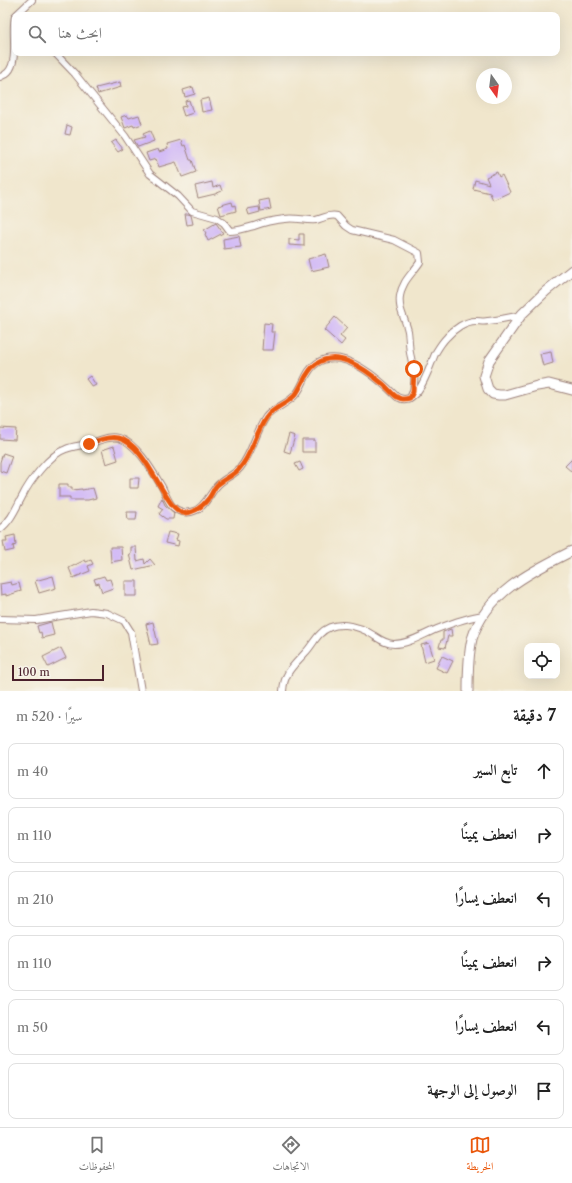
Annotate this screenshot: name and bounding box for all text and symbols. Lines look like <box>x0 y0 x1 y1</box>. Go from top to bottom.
search box <box>12 12 560 56</box>
icon: search <box>26 23 48 45</box>
text: ابحث هنا <box>58 23 102 42</box>
north arrow <box>476 68 512 104</box>
route start <box>405 360 423 378</box>
route end <box>80 435 98 453</box>
map controls <box>524 643 560 679</box>
button: locate <box>524 643 560 679</box>
scale bar <box>12 663 104 682</box>
text: 100 m <box>18 665 50 679</box>
text: 7 دقيقة <box>513 705 556 725</box>
text: سيرًا · 520 m <box>16 708 82 724</box>
text: تابع السير <box>474 760 517 779</box>
icon: ahead <box>533 760 555 782</box>
text: 40 m <box>17 763 48 779</box>
text: انعطف يمينًا <box>461 824 517 843</box>
icon: right <box>533 824 555 846</box>
text: 110 m <box>17 827 52 843</box>
text: انعطف يسارًا <box>455 888 517 907</box>
icon: left <box>533 888 555 910</box>
text: 210 m <box>17 891 54 907</box>
text: انعطف يمينًا <box>461 952 517 971</box>
icon: right <box>533 952 555 974</box>
text: 110 m <box>17 955 52 971</box>
text: انعطف يسارًا <box>455 1016 517 1035</box>
icon: left <box>533 1016 555 1038</box>
text: 50 m <box>17 1019 48 1035</box>
text: الوصول إلى الوجهة <box>427 1080 517 1099</box>
icon: arrive <box>533 1080 555 1102</box>
tab: المحفوظات <box>79 1134 115 1177</box>
tab: الاتجاهات <box>272 1134 309 1177</box>
tab: الخريطة <box>467 1134 493 1177</box>

